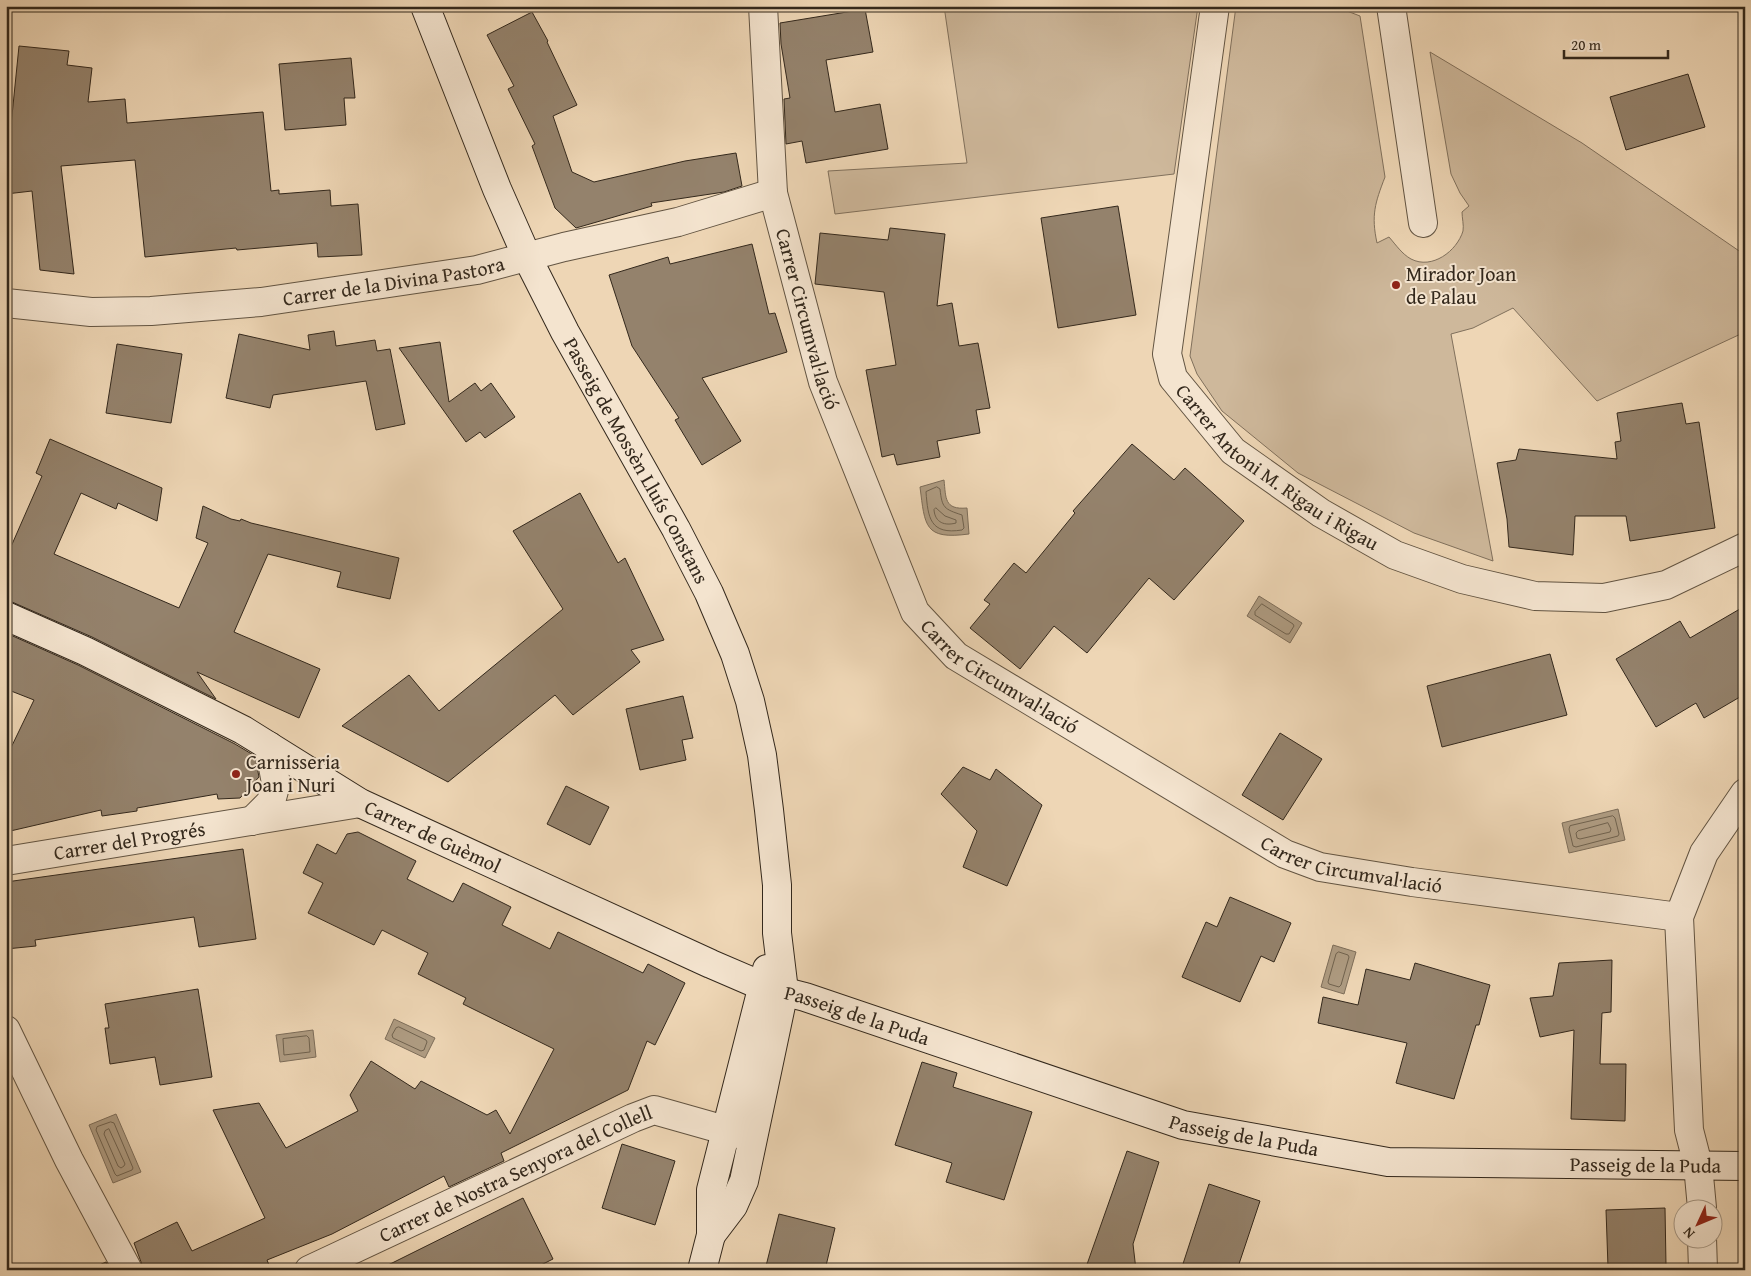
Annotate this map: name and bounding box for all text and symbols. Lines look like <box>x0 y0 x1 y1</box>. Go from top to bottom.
scale bar <box>1564 28 1667 60</box>
text: 20 m <box>1571 34 1602 55</box>
street label: Carrer Circumval·lació <box>769 225 848 414</box>
street label: Carrer de la Divina Pastora <box>281 248 508 313</box>
place label: Mirador Joan de Palau <box>1406 259 1516 311</box>
marker: Mirador Joan de Palau <box>1390 279 1402 291</box>
street label: Passeig de Mossèn Lluís Constans <box>557 332 717 589</box>
street label: Carrer Antoni M. Rigau i Rigau <box>1169 377 1385 557</box>
street label: Carrer Circumval·lació <box>914 612 1084 741</box>
place label: Carnisseria Joan i Nuri <box>243 747 341 799</box>
marker: Carnisseria Joan i Nuri <box>230 768 242 780</box>
street label: Carrer de Guèmol <box>360 792 506 880</box>
street label: Carrer del Progrés <box>51 814 207 867</box>
street label: Carrer Circumval·lació <box>1255 828 1444 900</box>
street label: Passeig de la Puda <box>782 977 934 1052</box>
street label: Carrer de Nostra Senyora del Collell <box>374 1097 656 1249</box>
street label: Passeig de la Puda <box>1165 1106 1321 1163</box>
street label: Passeig de la Puda <box>1570 1149 1722 1180</box>
north arrow <box>1674 1198 1724 1248</box>
text: N <box>1678 1222 1699 1243</box>

